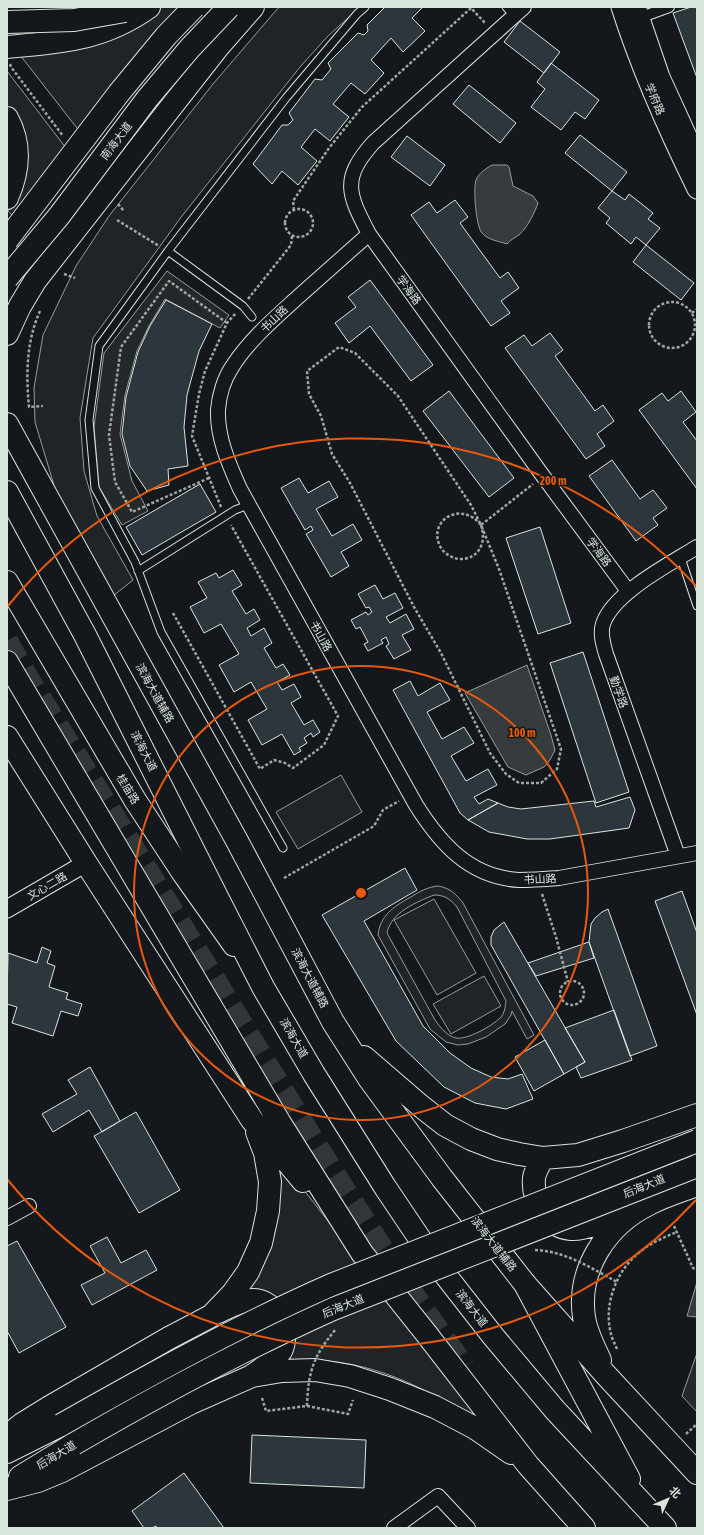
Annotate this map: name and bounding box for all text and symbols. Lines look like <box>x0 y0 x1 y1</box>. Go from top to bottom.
street label: 学府路 <box>643 81 667 117</box>
street label: 南海大道 <box>98 120 134 162</box>
street label: 学海路 <box>394 273 424 307</box>
street label: 书山路 <box>258 303 290 335</box>
text: 200 m <box>539 474 567 488</box>
street label: 学海路 <box>584 535 614 569</box>
street label: 书山路 <box>308 619 334 653</box>
street label: 滨海大道辅路 <box>134 661 176 725</box>
street label: 勤学路 <box>608 674 630 710</box>
text: 100 m <box>508 726 536 740</box>
street label: 滨海大道 <box>129 729 159 773</box>
street label: 桂庙路 <box>114 772 142 806</box>
street label: 文心二路 <box>25 870 69 902</box>
street label: 书山路 <box>523 872 557 886</box>
centre of rings <box>354 886 368 900</box>
street label: 滨海大道辅路 <box>289 946 331 1010</box>
street label: 滨海大道 <box>278 1016 310 1060</box>
street label: 后海大道 <box>621 1172 667 1200</box>
street label: 滨海大道辅路 <box>469 1214 519 1274</box>
street label: 滨海大道 <box>454 1287 490 1329</box>
street label: 后海大道 <box>320 1292 366 1320</box>
street label: 后海大道 <box>34 1439 78 1471</box>
north arrow <box>648 1479 688 1519</box>
text: 北 <box>667 1484 683 1500</box>

